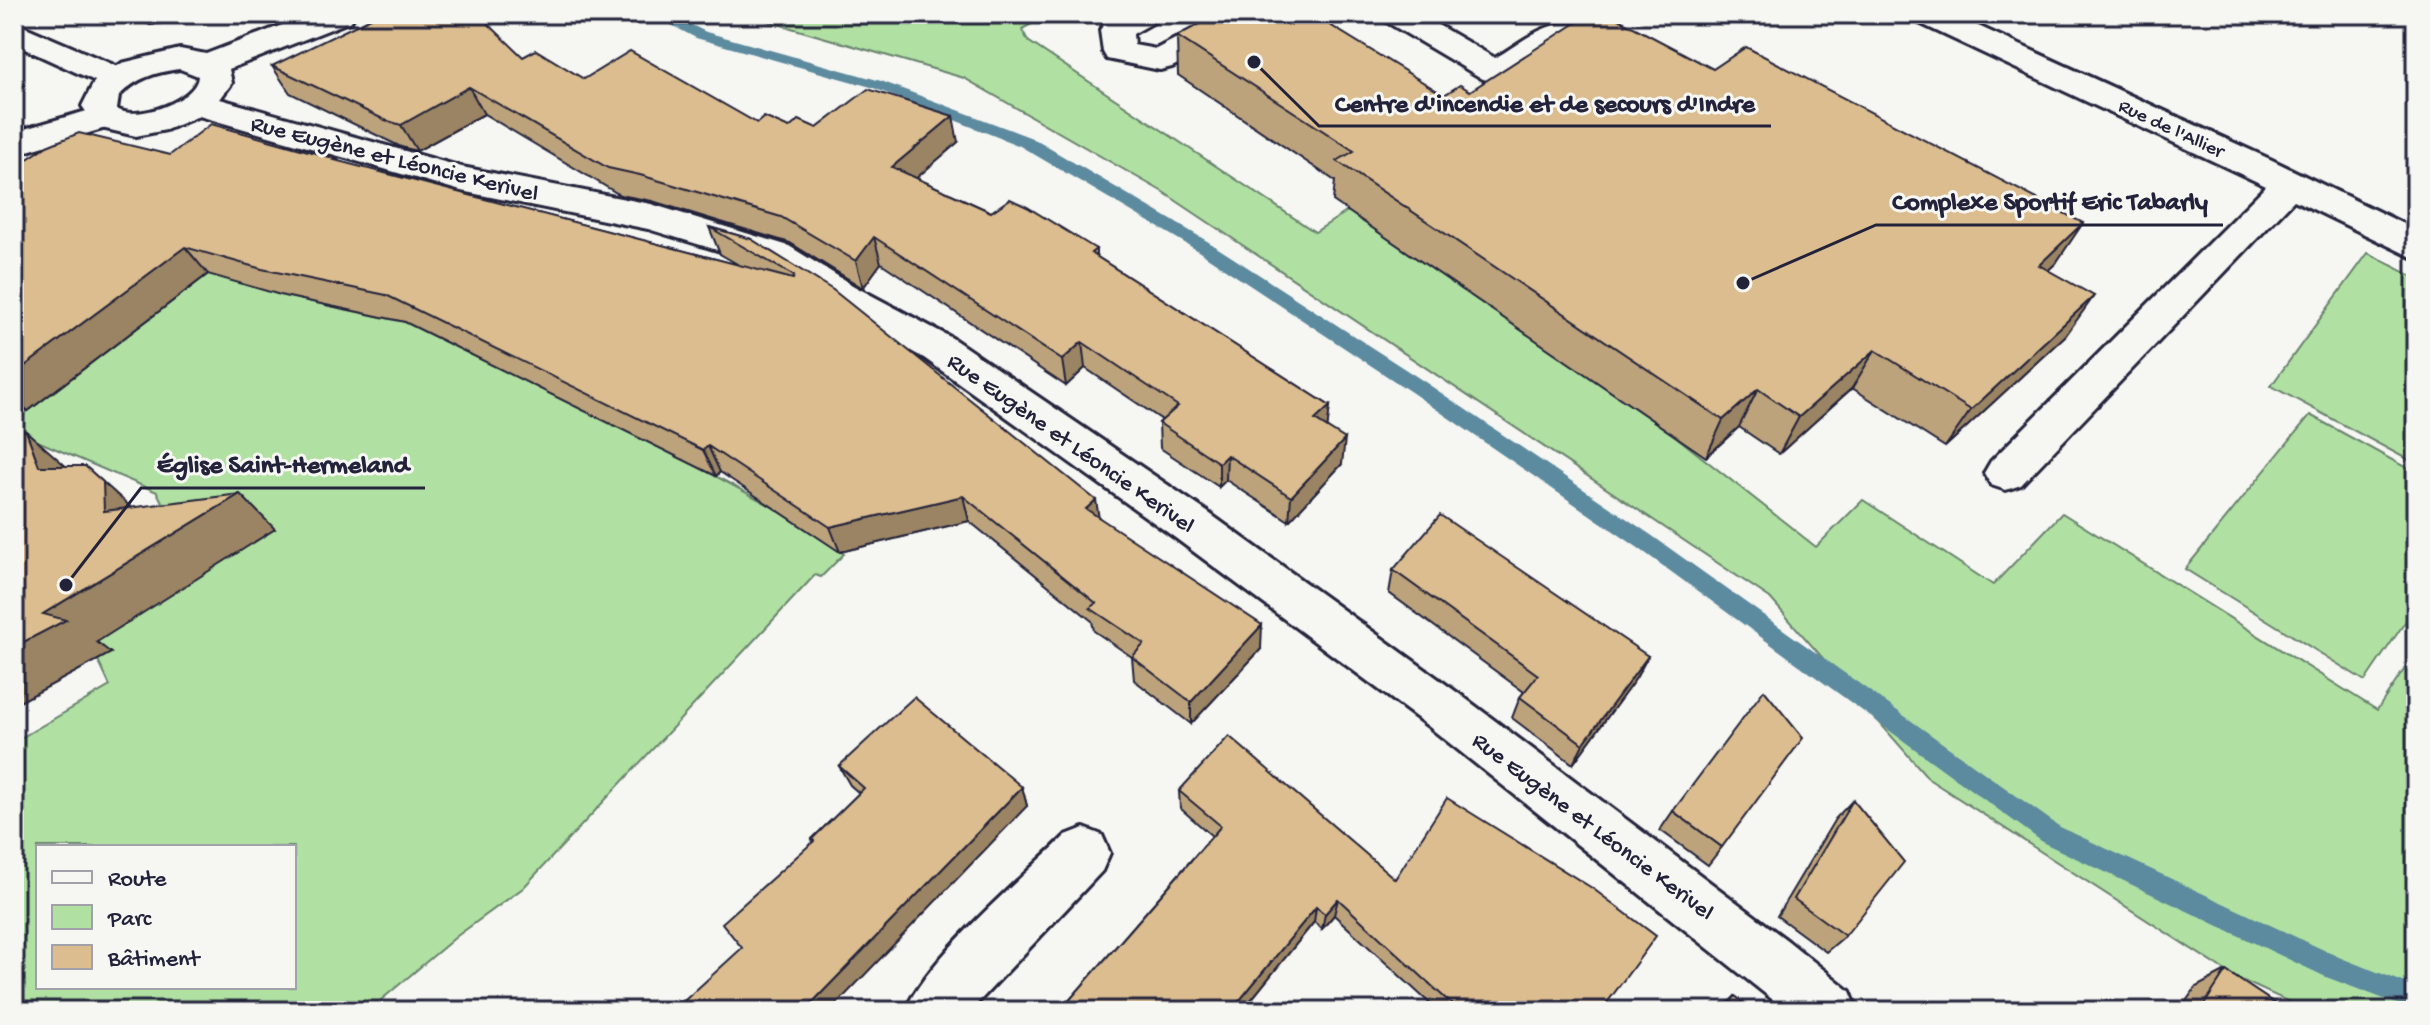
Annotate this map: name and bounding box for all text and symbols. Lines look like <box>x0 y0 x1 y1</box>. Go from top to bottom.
callout: Centre d'incendie et de secours d'Indre <box>1319 76 1771 126</box>
text: Centre d'incendie et de secours d'Indre <box>1335 91 1757 122</box>
street label: Rue de l'Allier <box>2114 96 2229 165</box>
street label: Rue Eugène et Léoncie Kerivel <box>247 111 541 210</box>
callout: Complexe Sportif Eric Tabarly <box>1876 175 2223 225</box>
text: Complexe Sportif Eric Tabarly <box>1892 189 2208 220</box>
street label: Rue Eugène et Léoncie Kerivel <box>941 348 1199 541</box>
callout: Église Saint-Hermeland <box>141 438 425 488</box>
text: Église Saint-Hermeland <box>157 452 412 483</box>
street label: Rue Eugène et Léoncie Kerivel <box>1465 727 1719 928</box>
legend <box>36 845 296 989</box>
text: Route <box>108 866 167 895</box>
text: Parc <box>107 906 152 935</box>
text: Bâtiment <box>107 946 201 975</box>

